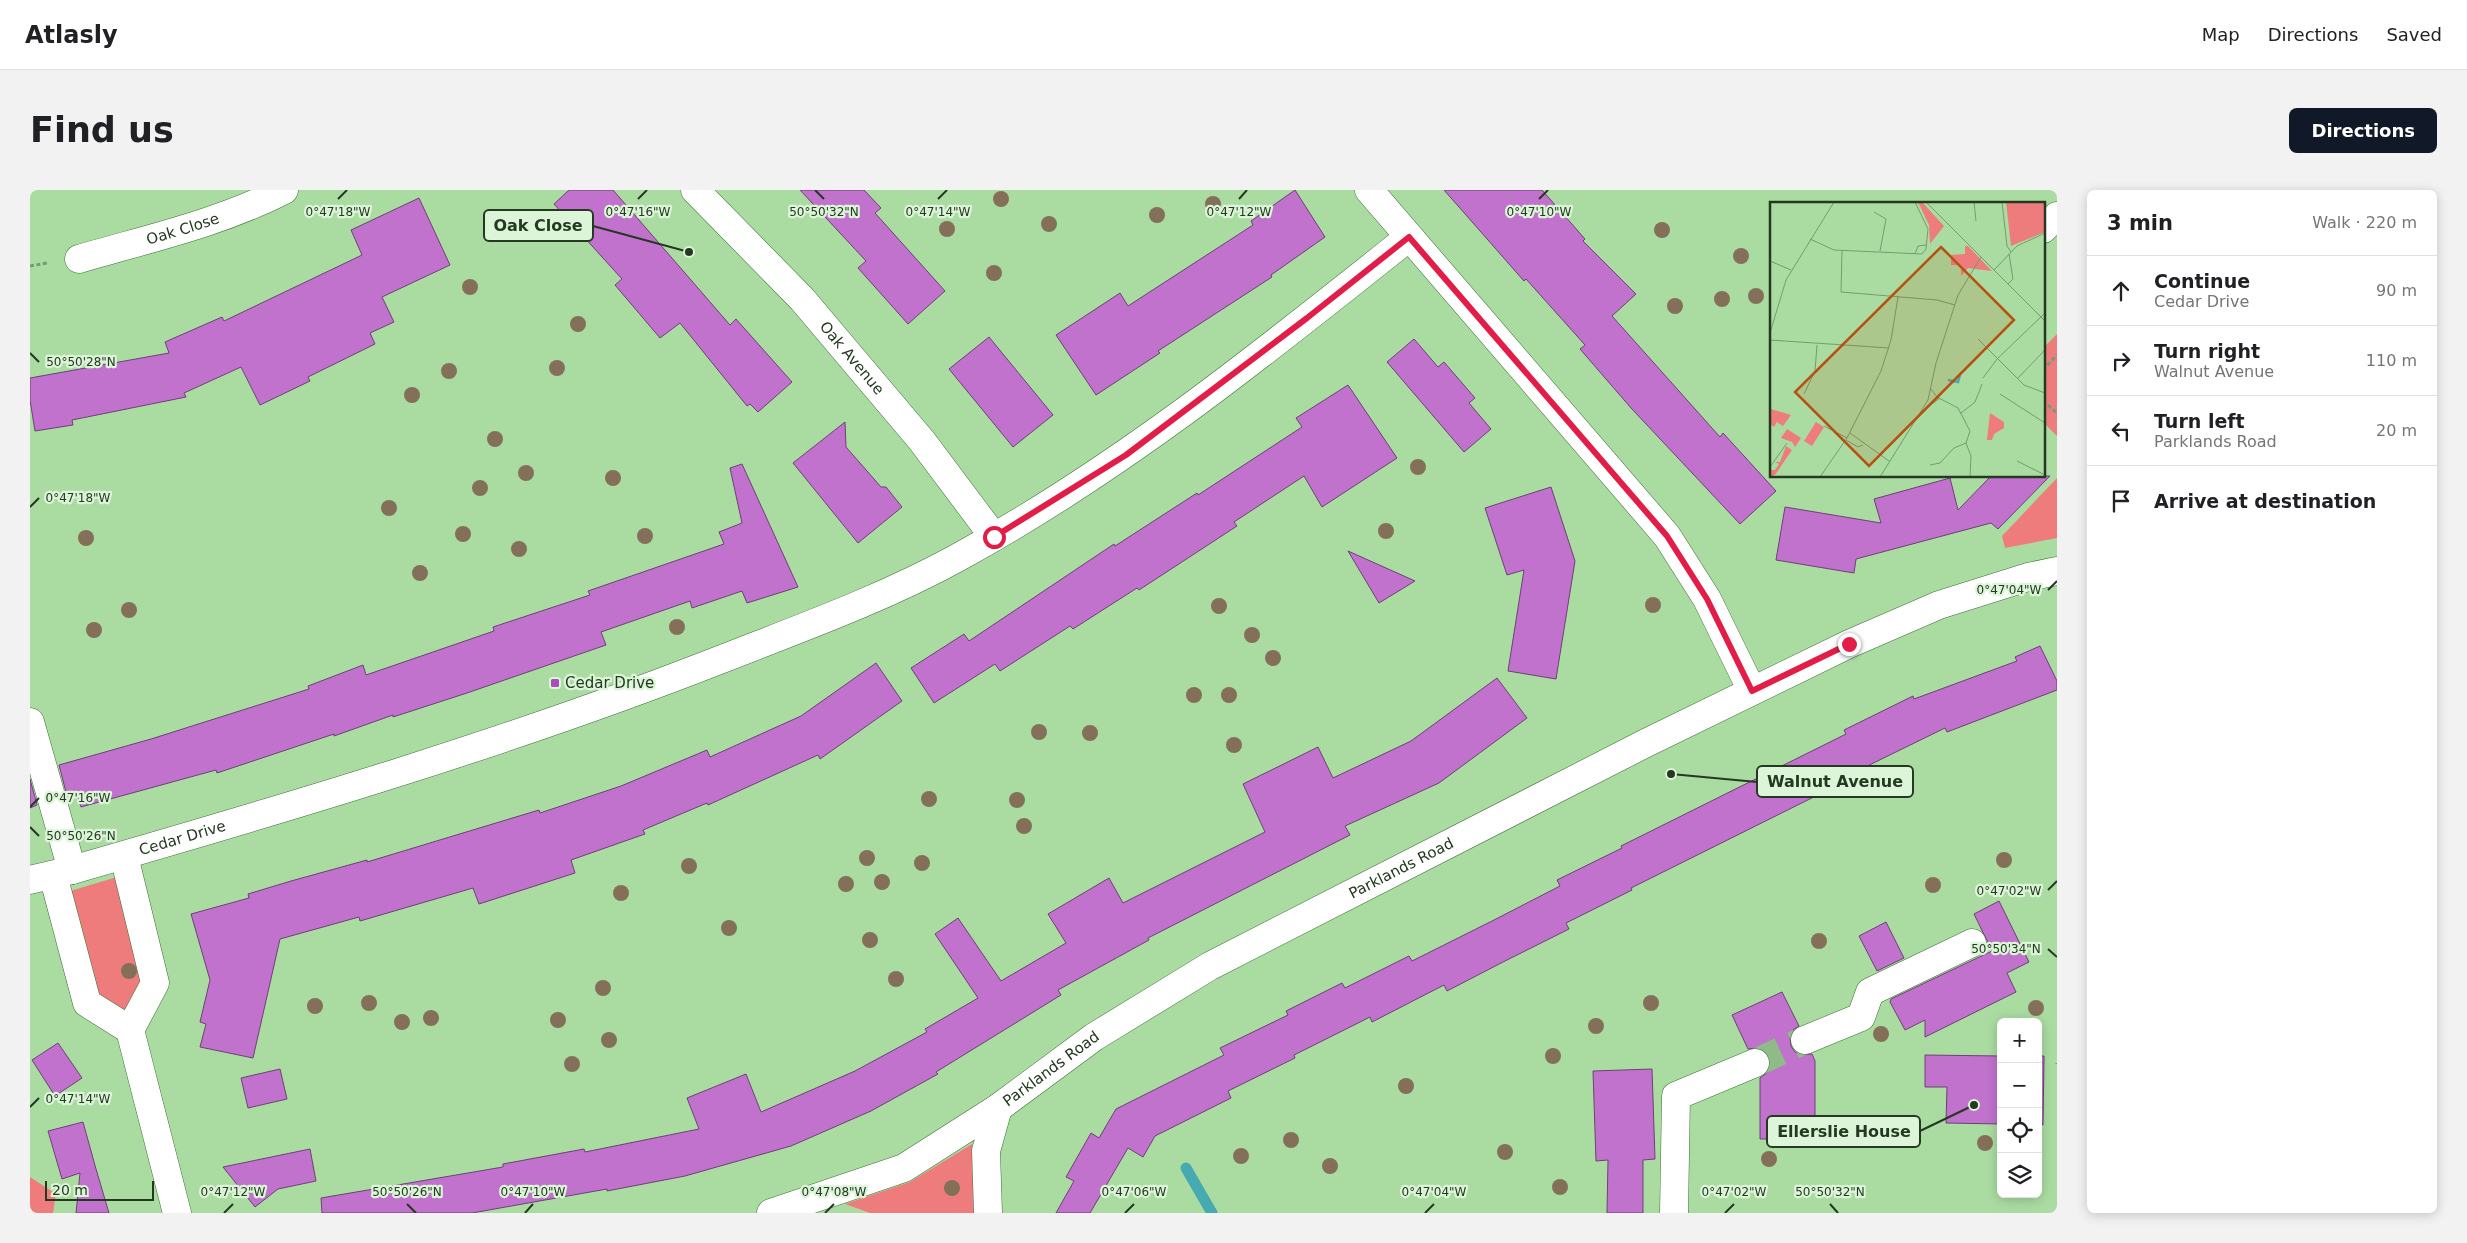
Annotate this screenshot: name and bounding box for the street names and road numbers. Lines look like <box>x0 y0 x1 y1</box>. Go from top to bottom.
street label: Oak Close <box>144 209 222 249</box>
street label: Oak Avenue <box>816 318 888 398</box>
street label: Cedar Drive <box>137 817 228 859</box>
street label: Parklands Road <box>1346 834 1456 902</box>
street label: Parklands Road <box>999 1027 1103 1110</box>

